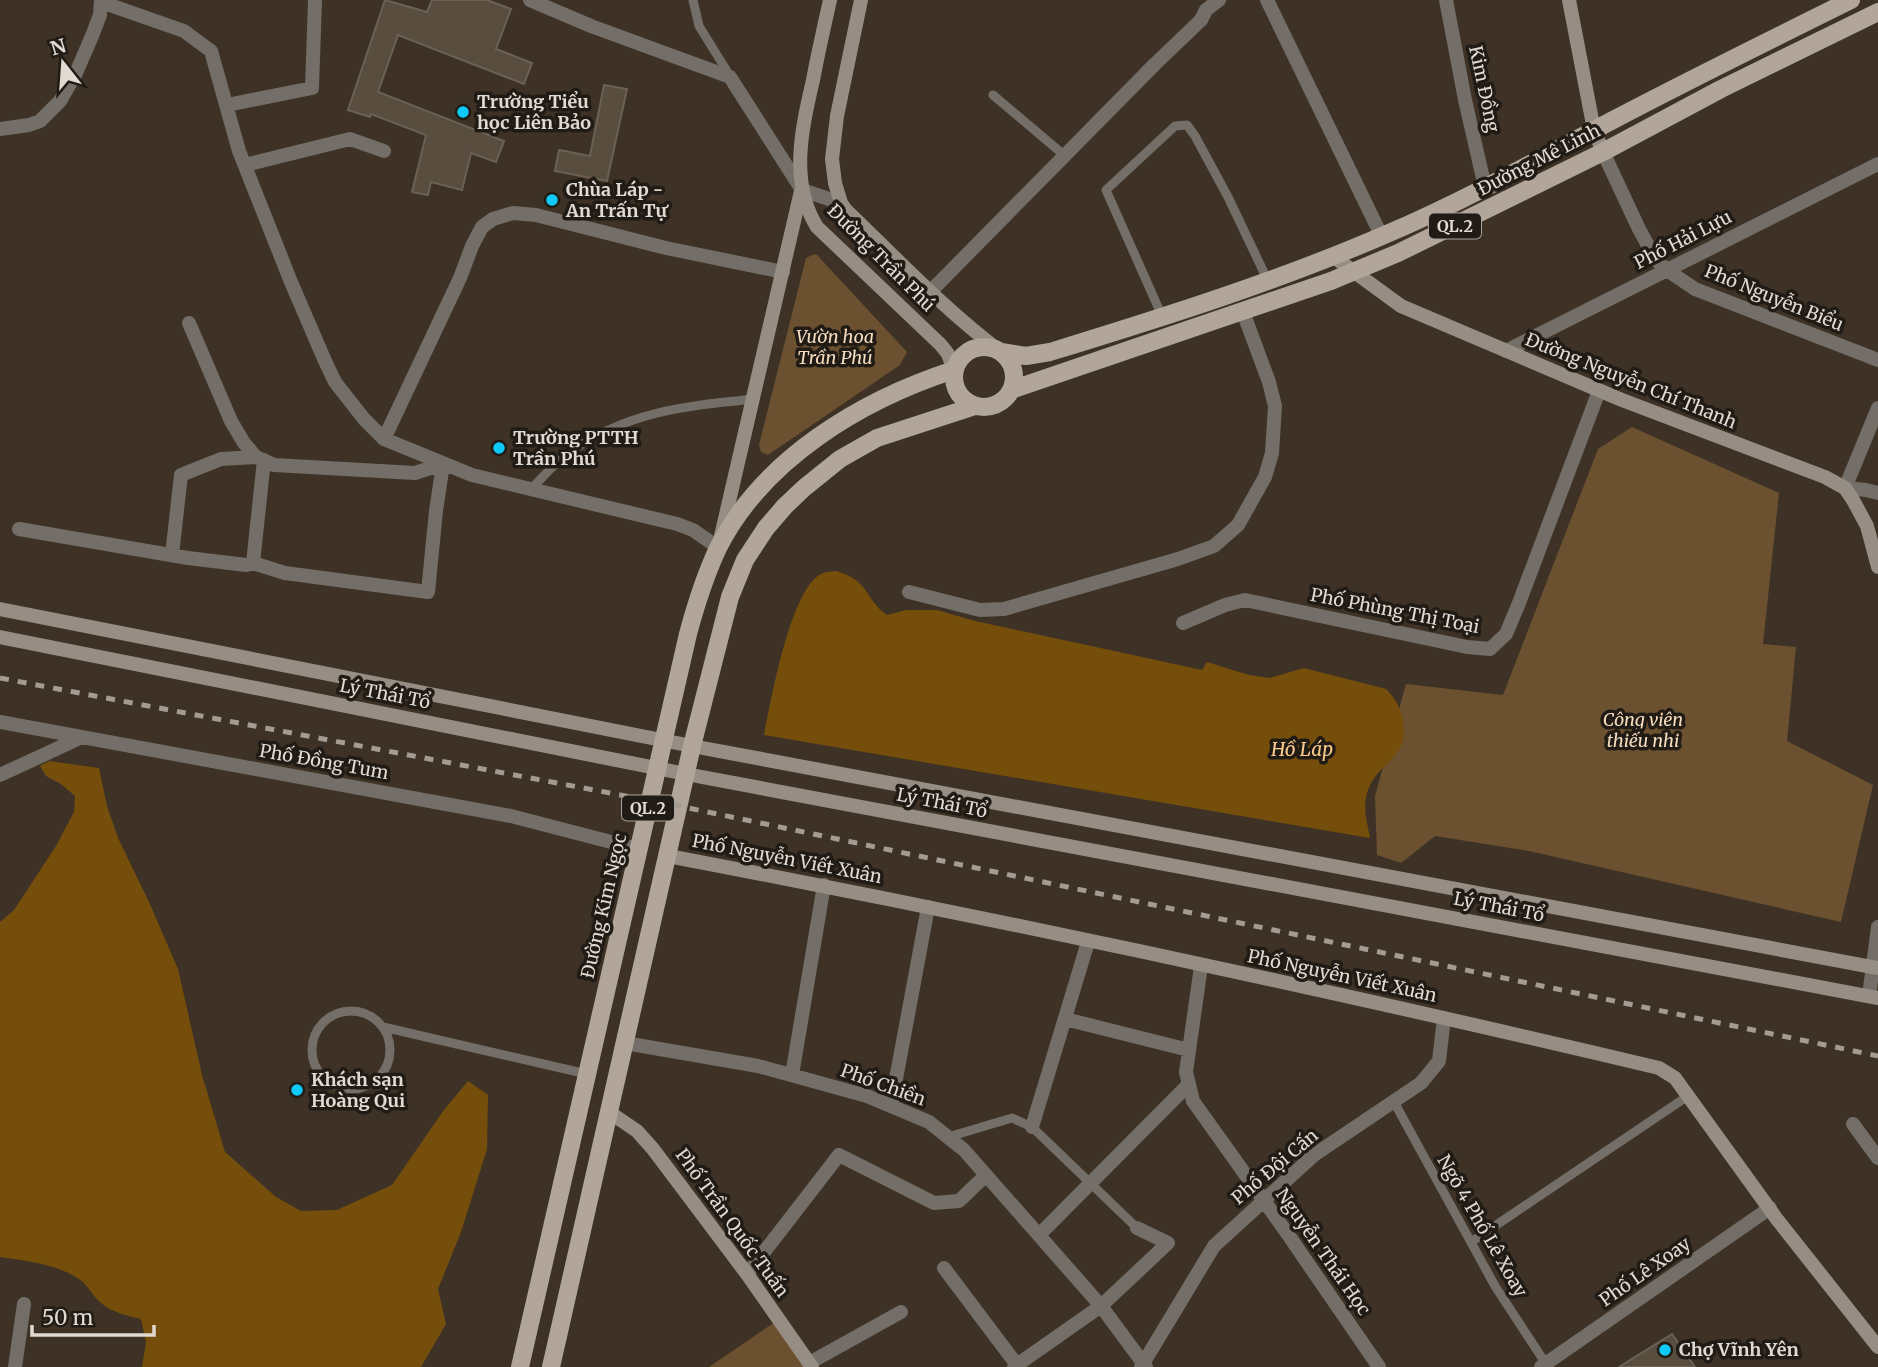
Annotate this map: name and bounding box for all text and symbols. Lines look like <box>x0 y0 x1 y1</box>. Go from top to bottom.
north arrow <box>28 28 98 98</box>
text: N <box>47 33 69 60</box>
street label: Kim Đồng <box>1464 44 1505 134</box>
place label: Trường Tiểu học Liên Bảo <box>477 90 591 134</box>
marker: Trường Tiểu học Liên Bảo <box>455 104 471 120</box>
street label: Đường Mê Linh <box>1473 119 1604 200</box>
place label: Chùa Láp - An Trấn Tự <box>565 178 670 222</box>
marker: Chùa Láp - An Trấn Tự <box>544 192 560 208</box>
street label: Đường Trần Phú <box>823 199 940 316</box>
street label: Phố Hải Lựu <box>1630 205 1735 274</box>
road number: QL.2 <box>1429 214 1481 238</box>
street label: Phố Nguyễn Biểu <box>1701 259 1847 336</box>
park label: Vườn hoa Trần Phú <box>796 325 874 369</box>
street label: Đường Nguyễn Chí Thanh <box>1522 328 1740 434</box>
place label: Trường PTTH Trần Phú <box>513 426 639 470</box>
marker: Trường PTTH Trần Phú <box>491 440 507 456</box>
street label: Phố Phùng Thị Toại <box>1309 583 1482 638</box>
street label: Lý Thái Tổ <box>338 673 432 714</box>
park label: Công viên thiếu nhi <box>1603 708 1683 752</box>
water label: Hồ Láp <box>1270 737 1333 761</box>
street label: Phố Đồng Tum <box>258 739 391 784</box>
street label: Lý Thái Tổ <box>895 782 989 823</box>
road number: QL.2 <box>622 796 674 820</box>
street label: Phố Nguyễn Viết Xuân <box>690 829 884 888</box>
street label: Đường Kim Ngọc <box>576 831 631 981</box>
street label: Lý Thái Tổ <box>1452 886 1546 927</box>
street label: Phố Nguyễn Viết Xuân <box>1245 944 1439 1007</box>
street label: Phố Chiền <box>838 1059 929 1111</box>
place label: Khách sạn Hoàng Qui <box>311 1068 405 1112</box>
marker: Khách sạn Hoàng Qui <box>289 1082 305 1098</box>
street label: Phố Đội Cấn <box>1227 1124 1323 1209</box>
street label: Phố Trần Quốc Tuấn <box>671 1144 794 1302</box>
street label: Ngõ 4 Phố Lê Xoay <box>1432 1151 1533 1301</box>
street label: Nguyễn Thái Học <box>1271 1184 1376 1320</box>
street label: Phố Lê Xoay <box>1595 1231 1695 1311</box>
scale bar <box>32 1294 154 1338</box>
text: 50 m <box>42 1304 93 1331</box>
place label: Chợ Vĩnh Yên <box>1679 1338 1799 1361</box>
marker: Chợ Vĩnh Yên <box>1657 1342 1673 1358</box>

